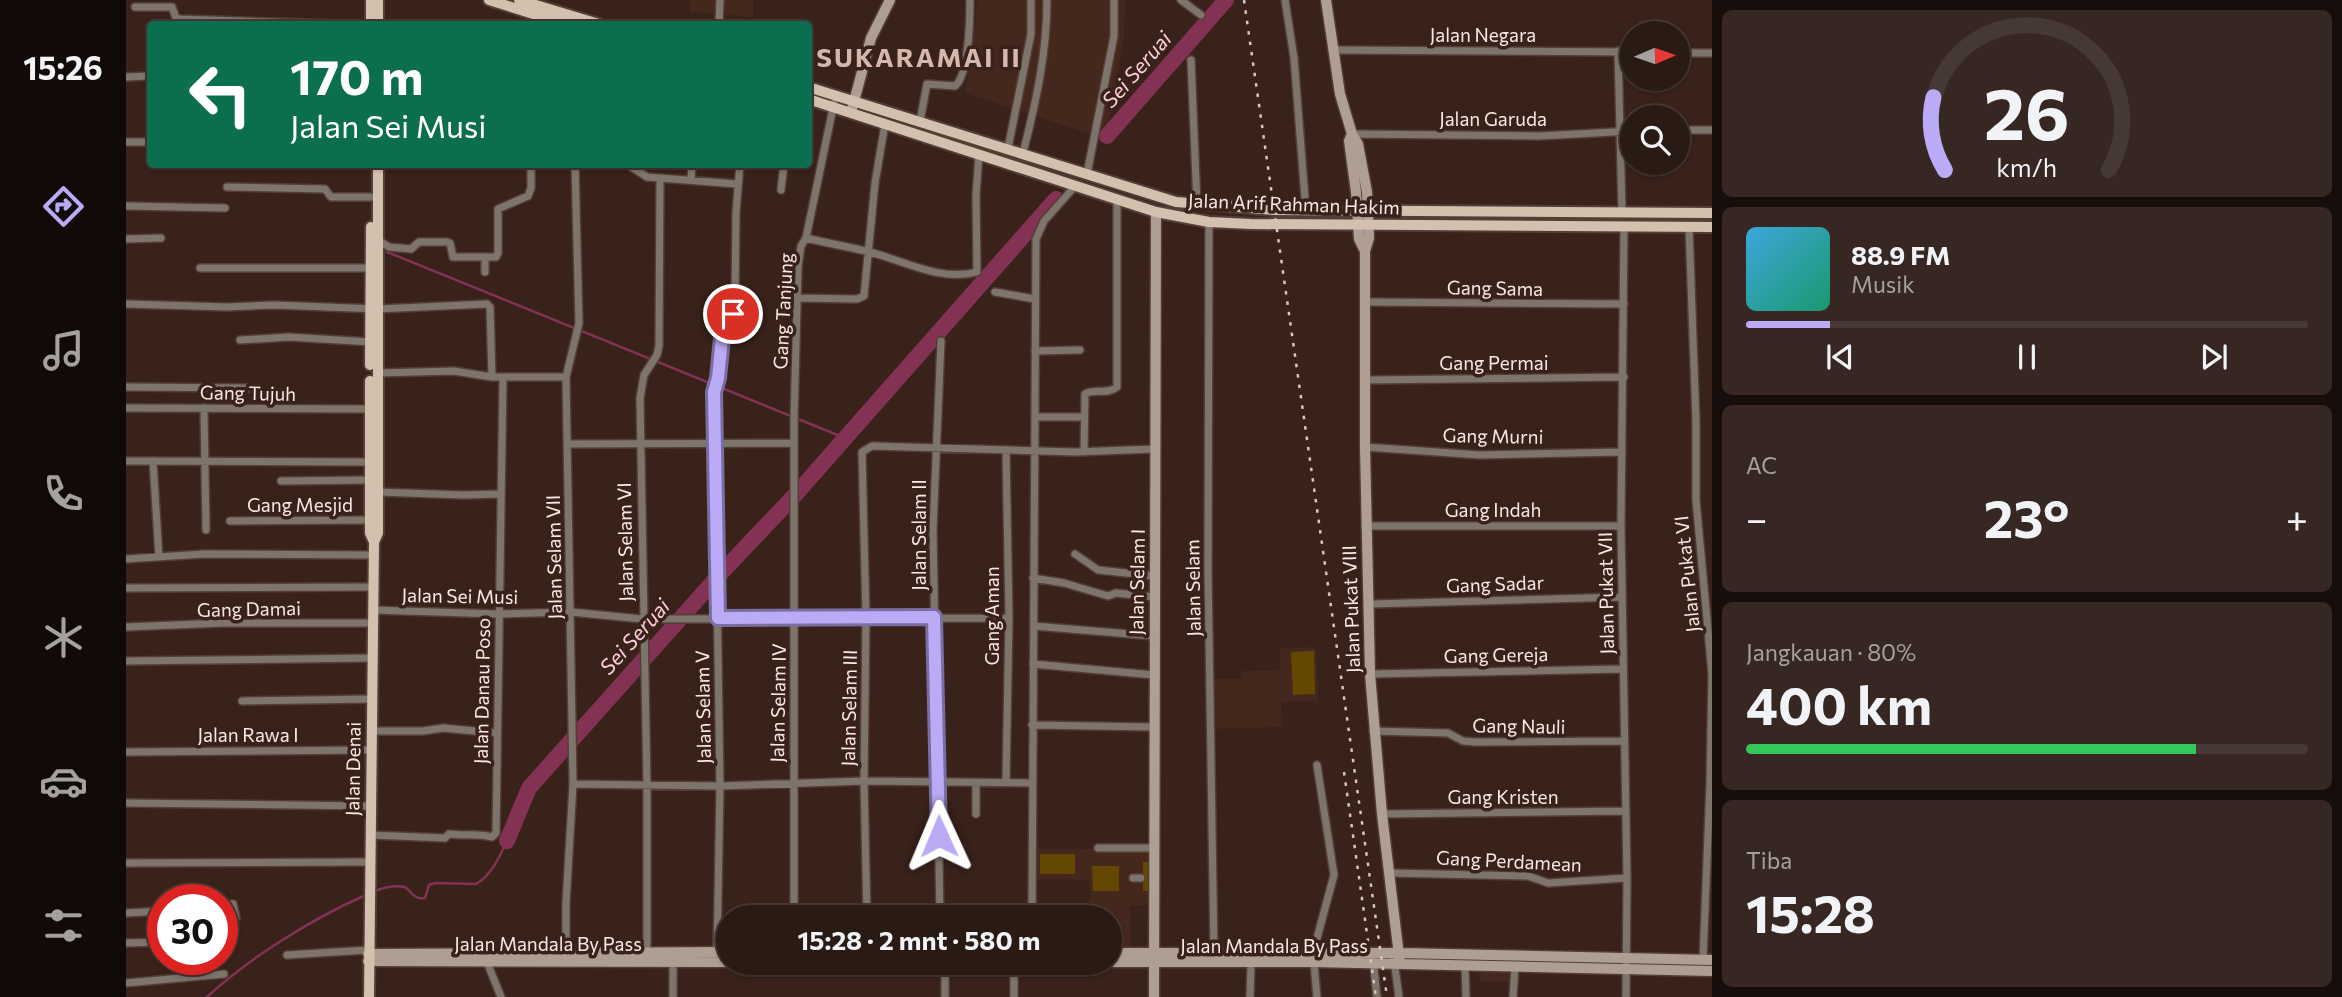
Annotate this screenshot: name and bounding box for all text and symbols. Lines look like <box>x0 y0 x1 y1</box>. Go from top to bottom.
north arrow <box>1620 21 1690 91</box>
map controls <box>1620 21 1690 175</box>
street label: Jalan Negara <box>1430 23 1536 46</box>
water label: Sei Seruai <box>1096 25 1176 112</box>
district label: SUKARAMAI II <box>816 41 1022 72</box>
text: 170 m <box>290 45 423 105</box>
text: 15:26 <box>23 47 103 87</box>
icon: left <box>175 49 266 140</box>
text: 26 <box>1984 66 2070 155</box>
text: Jalan Sei Musi <box>290 105 487 145</box>
button: search <box>1620 105 1690 175</box>
street label: Jalan Garuda <box>1439 107 1547 130</box>
text: km/h <box>1997 152 2057 182</box>
icon: directions <box>39 182 88 231</box>
street label: Jalan Arif Rahman Hakim <box>1188 188 1400 219</box>
text: 88.9 FM <box>1851 239 1950 270</box>
street label: Gang Tanjung <box>768 252 797 370</box>
text: Musik <box>1851 270 1915 298</box>
street label: Gang Sama <box>1447 275 1543 300</box>
pin <box>703 284 763 344</box>
icon: arrive <box>714 295 752 333</box>
icon: music <box>39 326 88 375</box>
icon: previous <box>1821 338 1859 376</box>
icon: pause <box>2008 338 2046 376</box>
icon: next <box>2195 338 2233 376</box>
street label: Gang Permai <box>1439 351 1549 374</box>
street label: Gang Tujuh <box>200 380 296 405</box>
street label: Gang Murni <box>1442 423 1544 448</box>
text: AC <box>1746 451 1777 479</box>
icon: phone <box>39 469 88 518</box>
street label: Jalan Selam II <box>907 479 930 591</box>
street label: Jalan Selam VI <box>612 482 637 602</box>
text: 23° <box>1984 485 2070 549</box>
street label: Gang Mesjid <box>247 493 353 516</box>
text: − <box>1746 494 1768 541</box>
text: + <box>2286 494 2308 541</box>
street label: Jalan Selam VII <box>541 495 566 619</box>
street label: Gang Indah <box>1445 498 1541 521</box>
street label: Jalan Pukat VI <box>1669 515 1704 634</box>
street label: Jalan Selam I <box>1124 529 1149 635</box>
street label: Jalan Pukat VII <box>1593 532 1618 655</box>
street label: Jalan Selam <box>1180 539 1205 637</box>
street label: Jalan Pukat VIII <box>1337 545 1364 673</box>
street label: Gang Aman <box>980 566 1003 666</box>
street label: Gang Sadar <box>1445 570 1545 597</box>
street label: Jalan Sei Musi <box>401 583 519 608</box>
water label: Sei Seruai <box>594 593 675 679</box>
street label: Gang Damai <box>197 596 301 621</box>
icon: climate <box>39 613 88 662</box>
street label: Jalan Danau Poso <box>469 618 494 764</box>
text: Jangkauan · 80% <box>1746 638 1916 666</box>
street label: Gang Gereja <box>1443 642 1549 667</box>
street label: Jalan Selam IV <box>765 643 790 763</box>
street label: Jalan Selam III <box>836 649 861 767</box>
street label: Jalan Selam V <box>690 650 715 764</box>
text: 400 km <box>1746 672 1932 736</box>
street label: Gang Nauli <box>1472 713 1566 738</box>
street label: Jalan Denai <box>340 722 365 816</box>
street label: Jalan Rawa I <box>197 723 299 746</box>
icon: car <box>39 757 88 806</box>
street label: Gang Kristen <box>1447 785 1559 808</box>
position arrow <box>902 799 976 873</box>
street label: Gang Perdamean <box>1436 845 1582 876</box>
text: Tiba <box>1746 846 1792 874</box>
text: 15:28 <box>1746 880 1875 944</box>
speed limit sign: 30 <box>147 884 238 975</box>
icon: filters <box>39 901 88 950</box>
text: 15:28 · 2 mnt · 580 m <box>798 924 1040 955</box>
street label: Jalan Mandala By Pass <box>454 932 642 955</box>
street label: Jalan Mandala By Pass <box>1180 934 1368 957</box>

